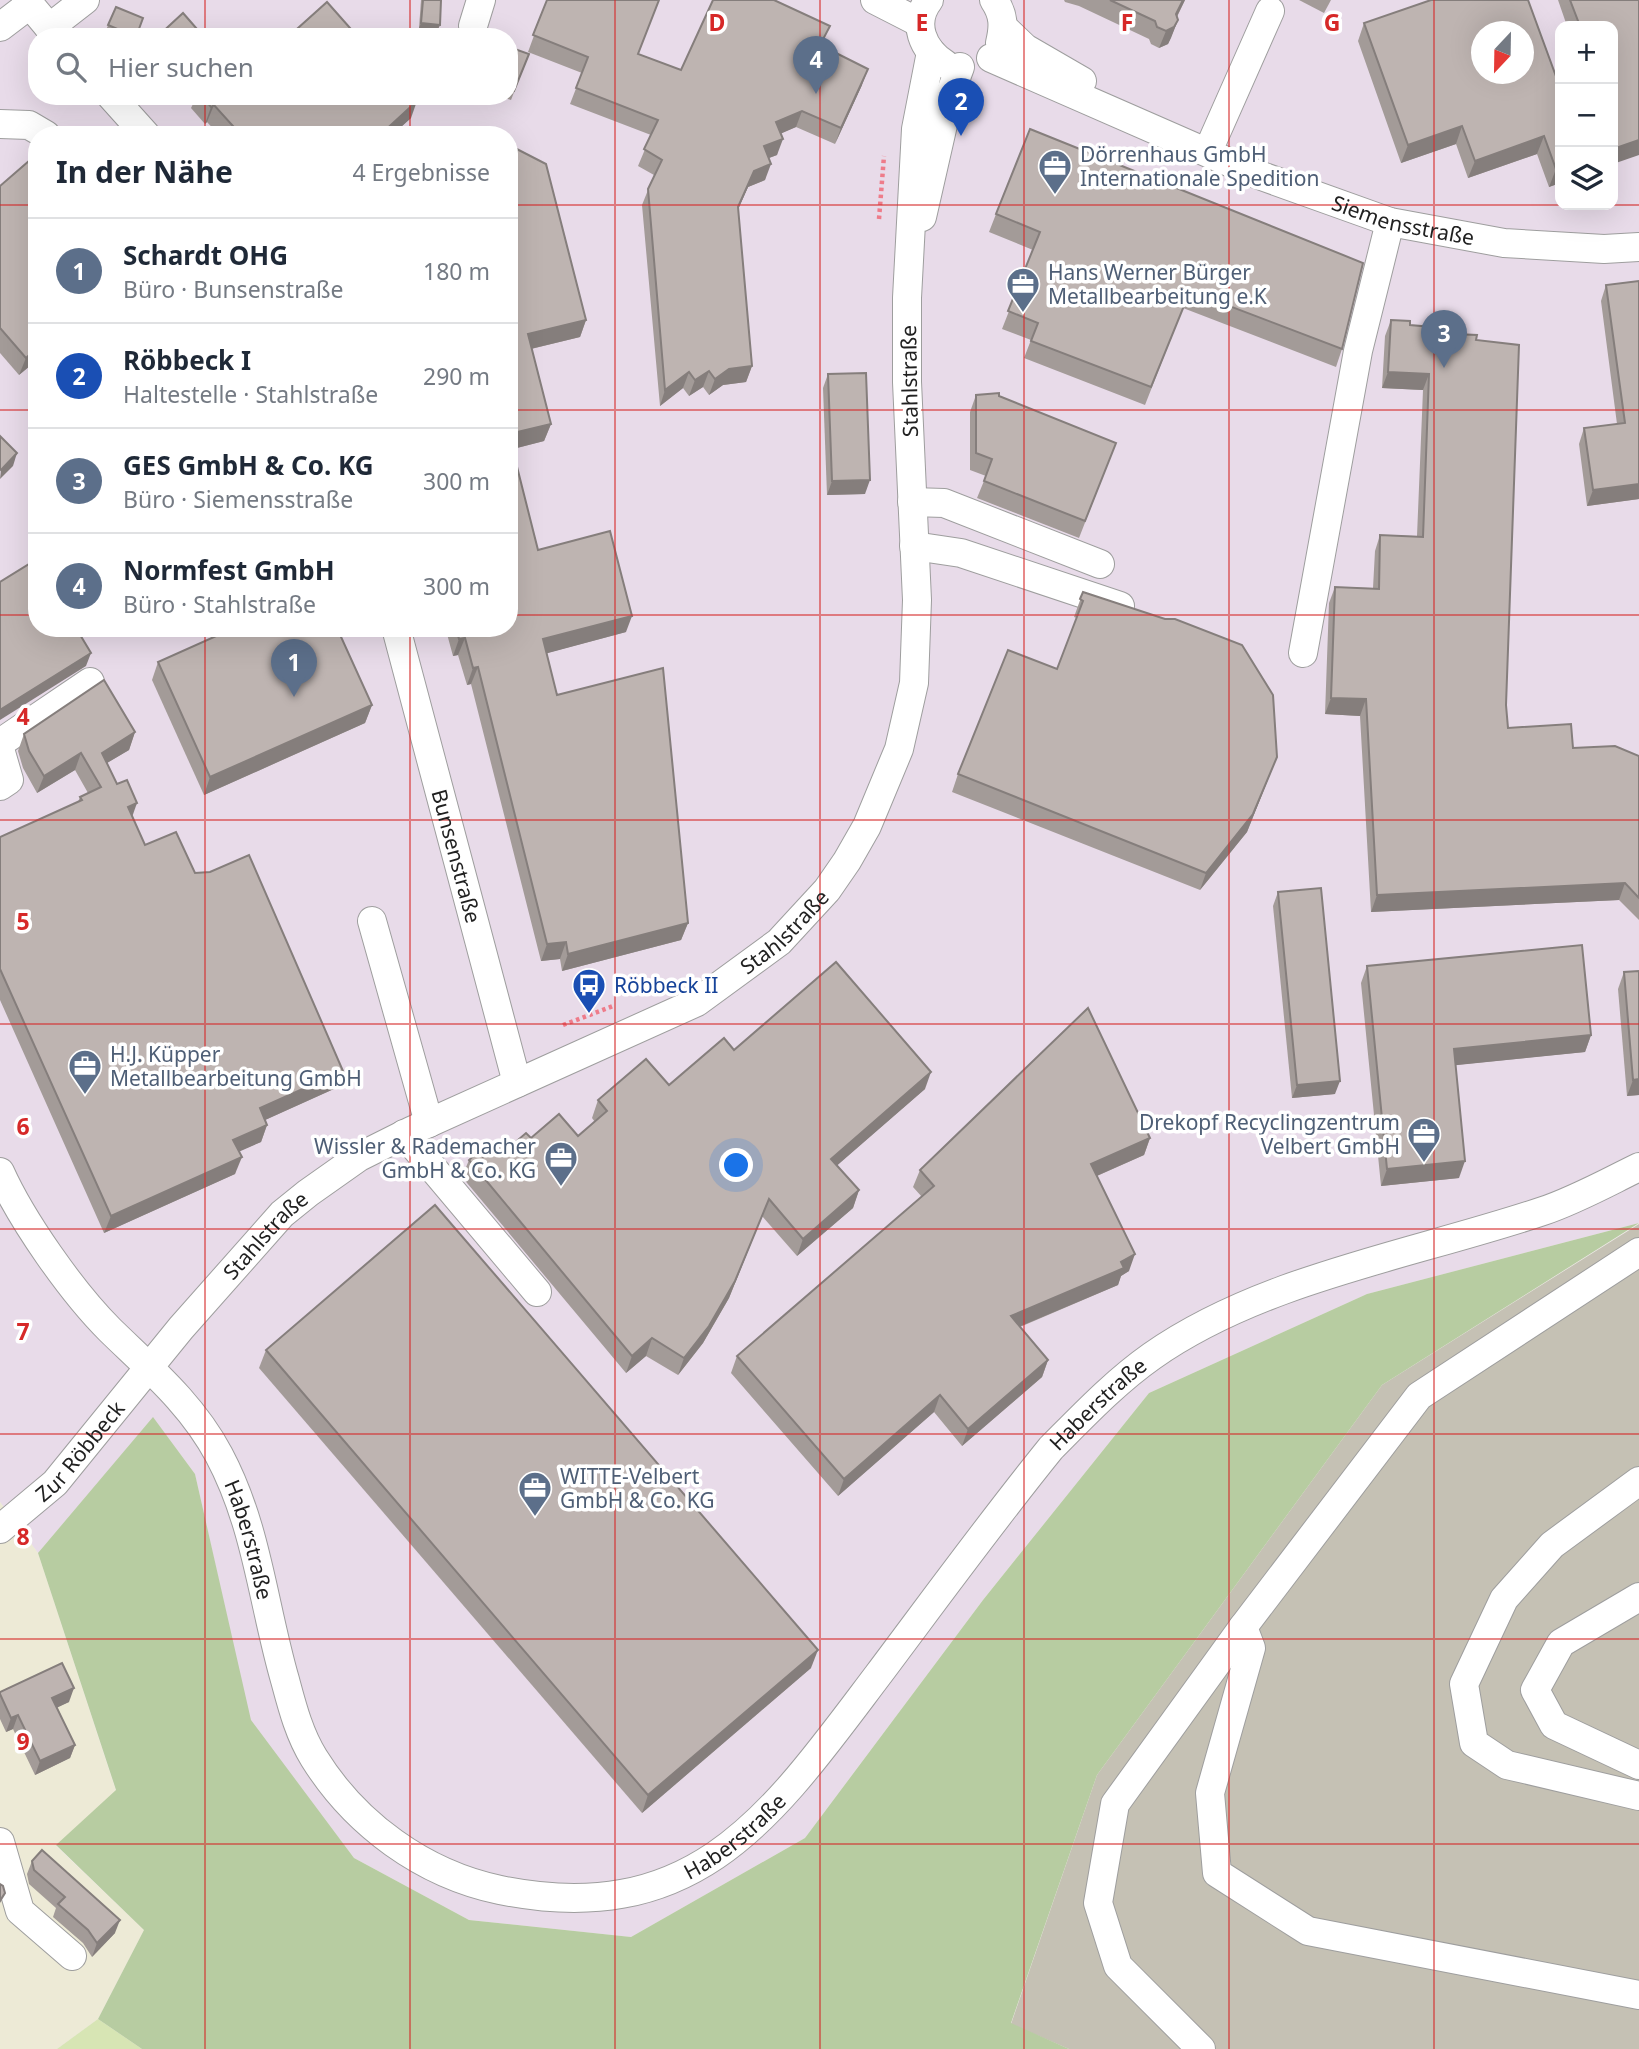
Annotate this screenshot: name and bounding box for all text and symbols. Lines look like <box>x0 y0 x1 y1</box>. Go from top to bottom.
text: D <box>709 6 725 38</box>
text: E <box>916 6 928 38</box>
text: F <box>1121 6 1133 38</box>
text: G <box>1324 6 1340 38</box>
north arrow <box>1471 21 1534 84</box>
map controls <box>1555 21 1618 210</box>
button: + <box>1555 21 1618 84</box>
search box <box>28 28 518 105</box>
pin: 4 <box>793 36 839 94</box>
icon: search <box>52 48 90 86</box>
text: Hier suchen <box>108 49 254 85</box>
pin: 2 <box>938 78 984 136</box>
button: − <box>1555 84 1618 147</box>
place label: Dörrenhaus GmbH Internationale Spedition <box>1080 140 1319 192</box>
office icon: Dörrenhaus GmbH Internationale Spedition <box>1036 147 1074 196</box>
button: layers <box>1555 147 1618 210</box>
text: In der Nähe <box>56 151 233 192</box>
text: 4 Ergebnisse <box>352 156 490 188</box>
street label: Siemensstraße <box>1328 188 1477 251</box>
text: Schardt OHG <box>123 237 288 273</box>
text: 1 <box>72 255 86 287</box>
text: 180 m <box>423 255 490 287</box>
place label: Hans Werner Bürger Metallbearbeitung e.K <box>1048 258 1267 310</box>
office icon: Hans Werner Bürger Metallbearbeitung e.K <box>1004 265 1042 314</box>
text: Büro · Bunsenstraße <box>123 273 344 305</box>
pin: 3 <box>1421 310 1467 368</box>
street label: Stahlstraße <box>894 325 924 437</box>
text: Röbbeck I <box>123 342 251 378</box>
text: 2 <box>72 360 86 392</box>
text: 290 m <box>423 360 490 392</box>
text: Haltestelle · Stahlstraße <box>123 378 378 410</box>
text: GES GmbH & Co. KG <box>123 447 374 483</box>
text: 3 <box>72 465 86 497</box>
text: 300 m <box>423 465 490 497</box>
text: Büro · Siemensstraße <box>123 483 353 515</box>
text: Normfest GmbH <box>123 552 335 588</box>
text: 4 <box>72 570 86 602</box>
text: 300 m <box>423 570 490 602</box>
text: Büro · Stahlstraße <box>123 588 316 620</box>
pin: 1 <box>271 639 317 697</box>
text: 4 <box>16 700 30 732</box>
street label: Bunsenstraße <box>425 786 488 926</box>
street label: Stahlstraße <box>734 883 835 980</box>
text: 5 <box>16 905 30 937</box>
bus stop icon: Röbbeck II <box>570 966 608 1015</box>
place label: Röbbeck II <box>614 971 718 999</box>
place label: H.J. Küpper Metallbearbeitung GmbH <box>110 1040 362 1092</box>
office icon: H.J. Küpper Metallbearbeitung GmbH <box>66 1047 104 1096</box>
place label: Drekopf Recyclingzentrum Velbert GmbH <box>1139 1108 1400 1160</box>
text: 6 <box>16 1110 30 1142</box>
office icon: Drekopf Recyclingzentrum Velbert GmbH <box>1405 1115 1443 1164</box>
place label: Wissler & Rademacher GmbH & Co. KG <box>314 1132 536 1184</box>
office icon: Wissler & Rademacher GmbH & Co. KG <box>542 1139 580 1188</box>
your location <box>719 1148 753 1182</box>
street label: Stahlstraße <box>217 1185 314 1285</box>
text: 7 <box>16 1315 30 1347</box>
street label: Haberstraße <box>1043 1351 1152 1456</box>
street label: Zur Röbbeck <box>29 1394 131 1508</box>
place label: WITTE-Velbert GmbH & Co. KG <box>560 1462 715 1514</box>
office icon: WITTE-Velbert GmbH & Co. KG <box>516 1469 554 1518</box>
street label: Haberstraße <box>218 1475 279 1602</box>
text: 8 <box>16 1520 30 1552</box>
text: 9 <box>16 1725 30 1757</box>
street label: Haberstraße <box>679 1787 792 1886</box>

